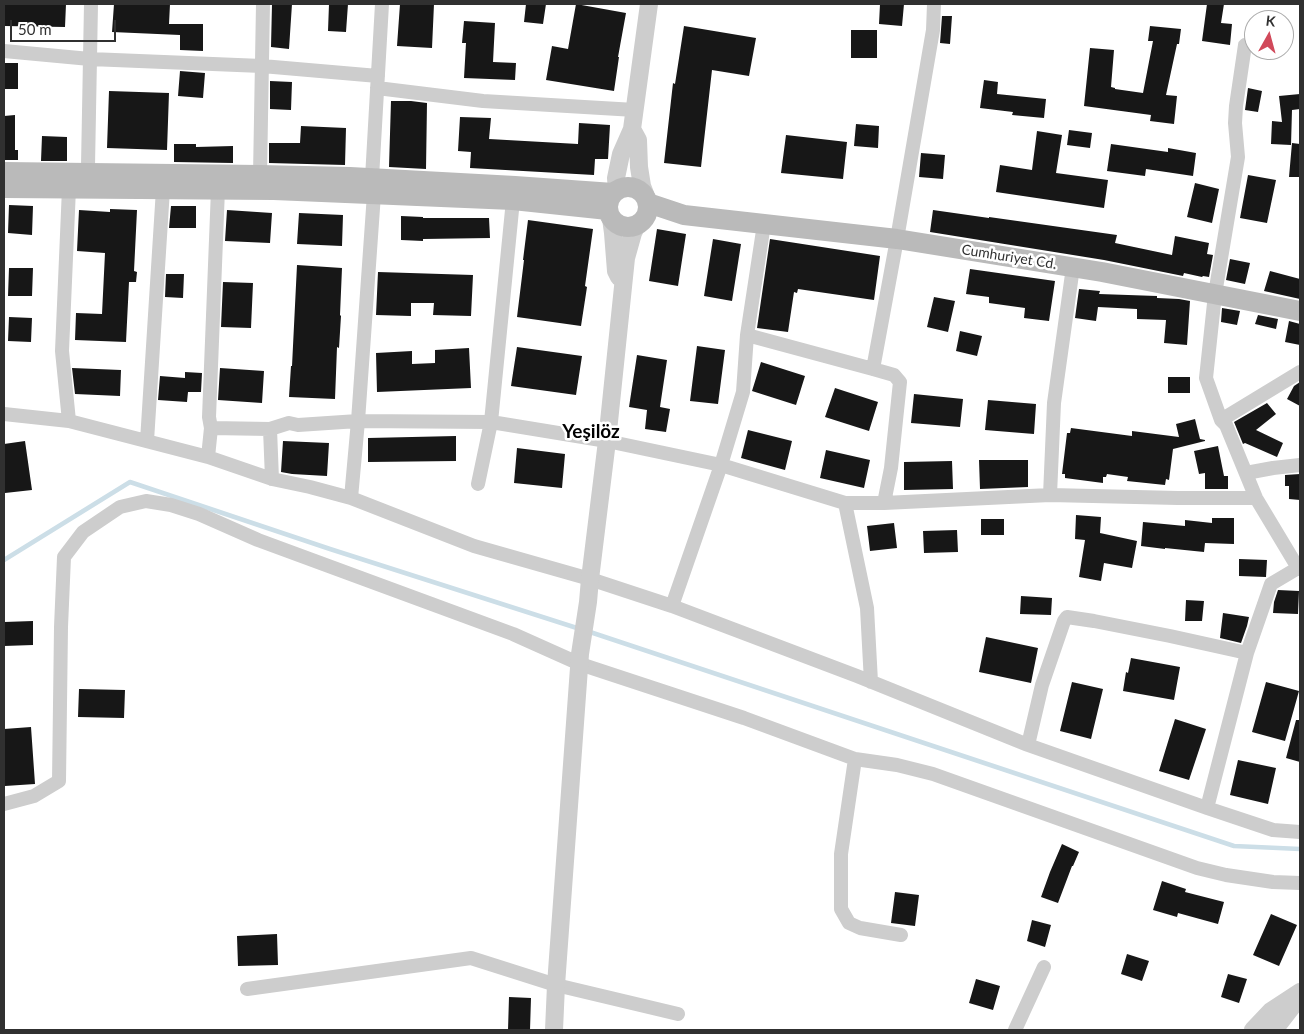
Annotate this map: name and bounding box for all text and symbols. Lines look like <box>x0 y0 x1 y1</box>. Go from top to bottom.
scale bar <box>12 10 119 42</box>
north arrow <box>1244 10 1294 60</box>
text: K <box>1265 12 1277 30</box>
text: 50 m <box>18 20 52 38</box>
street label: Cumhuriyet Cd. <box>960 241 1058 273</box>
district label: Yeşilöz <box>562 421 620 443</box>

